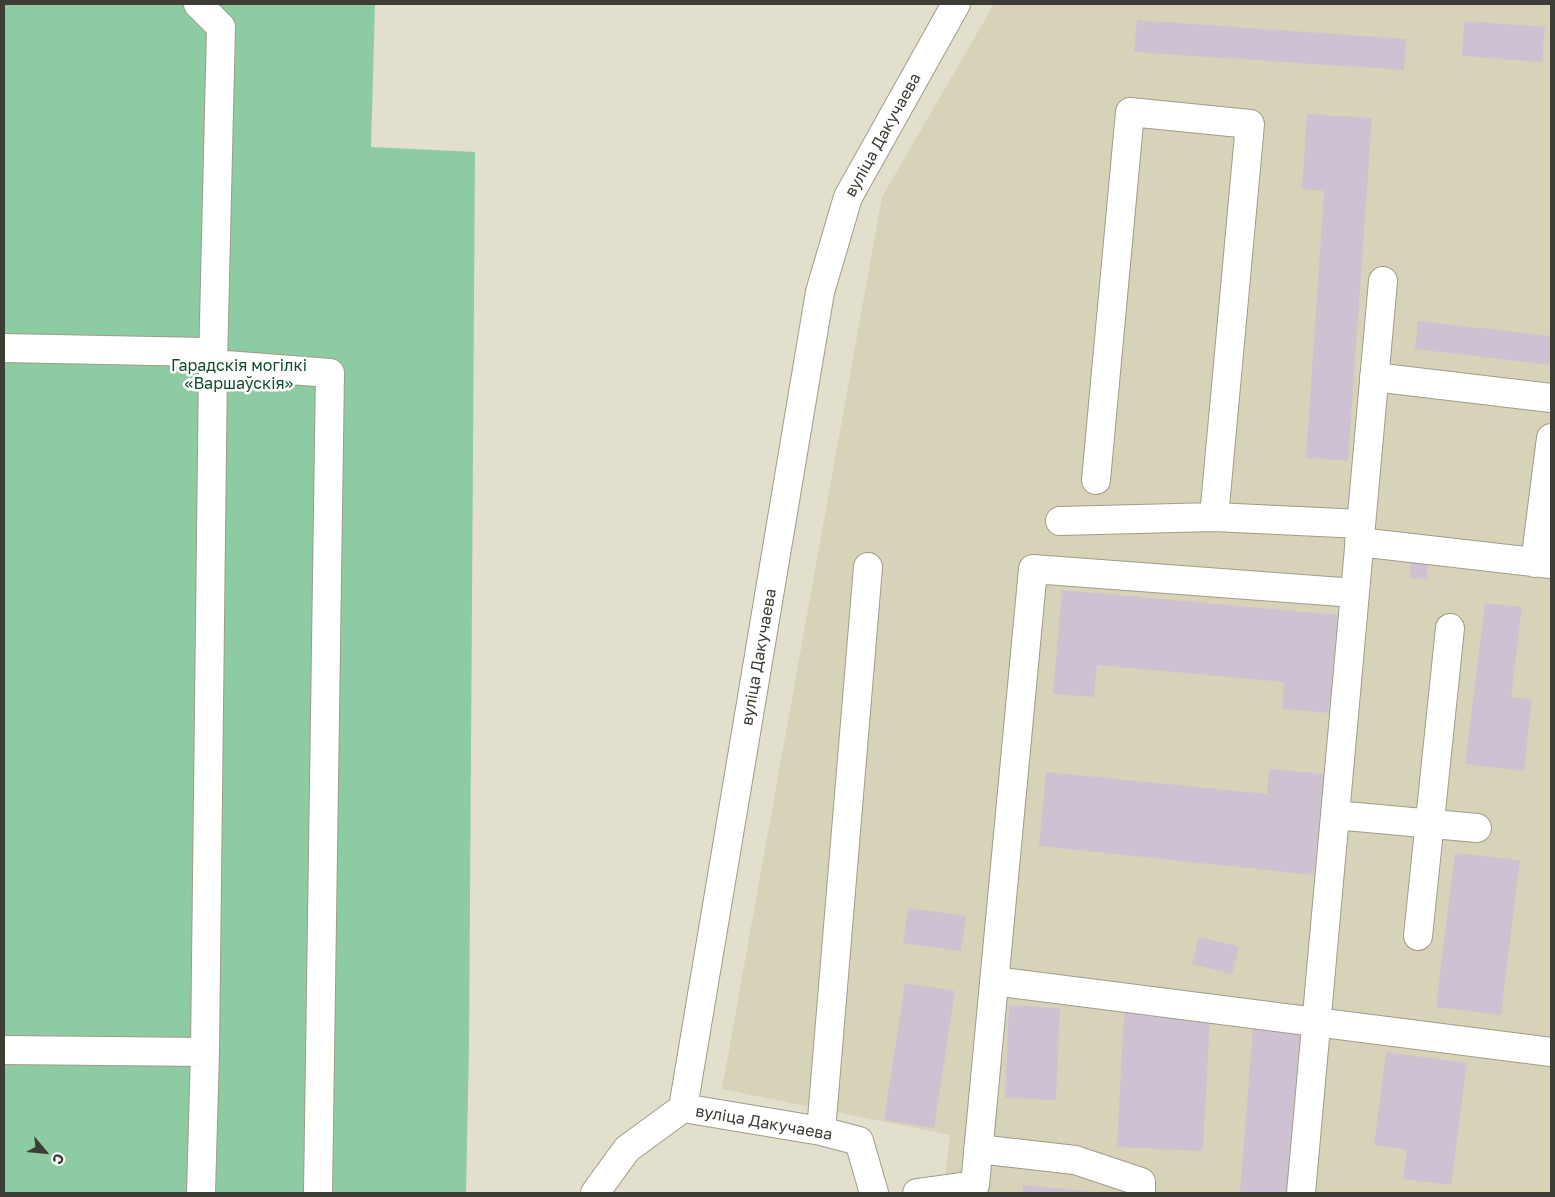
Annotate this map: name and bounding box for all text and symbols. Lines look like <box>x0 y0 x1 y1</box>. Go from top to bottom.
street label: вуліца Дакучаева <box>841 70 925 200</box>
park label: Гарадскія могілкі «Варшаўскія» <box>171 356 307 394</box>
street label: вуліца Дакучаева <box>738 587 780 727</box>
street label: вуліца Дакучаева <box>694 1102 834 1144</box>
north arrow <box>20 1127 70 1177</box>
text: С <box>49 1151 69 1168</box>

